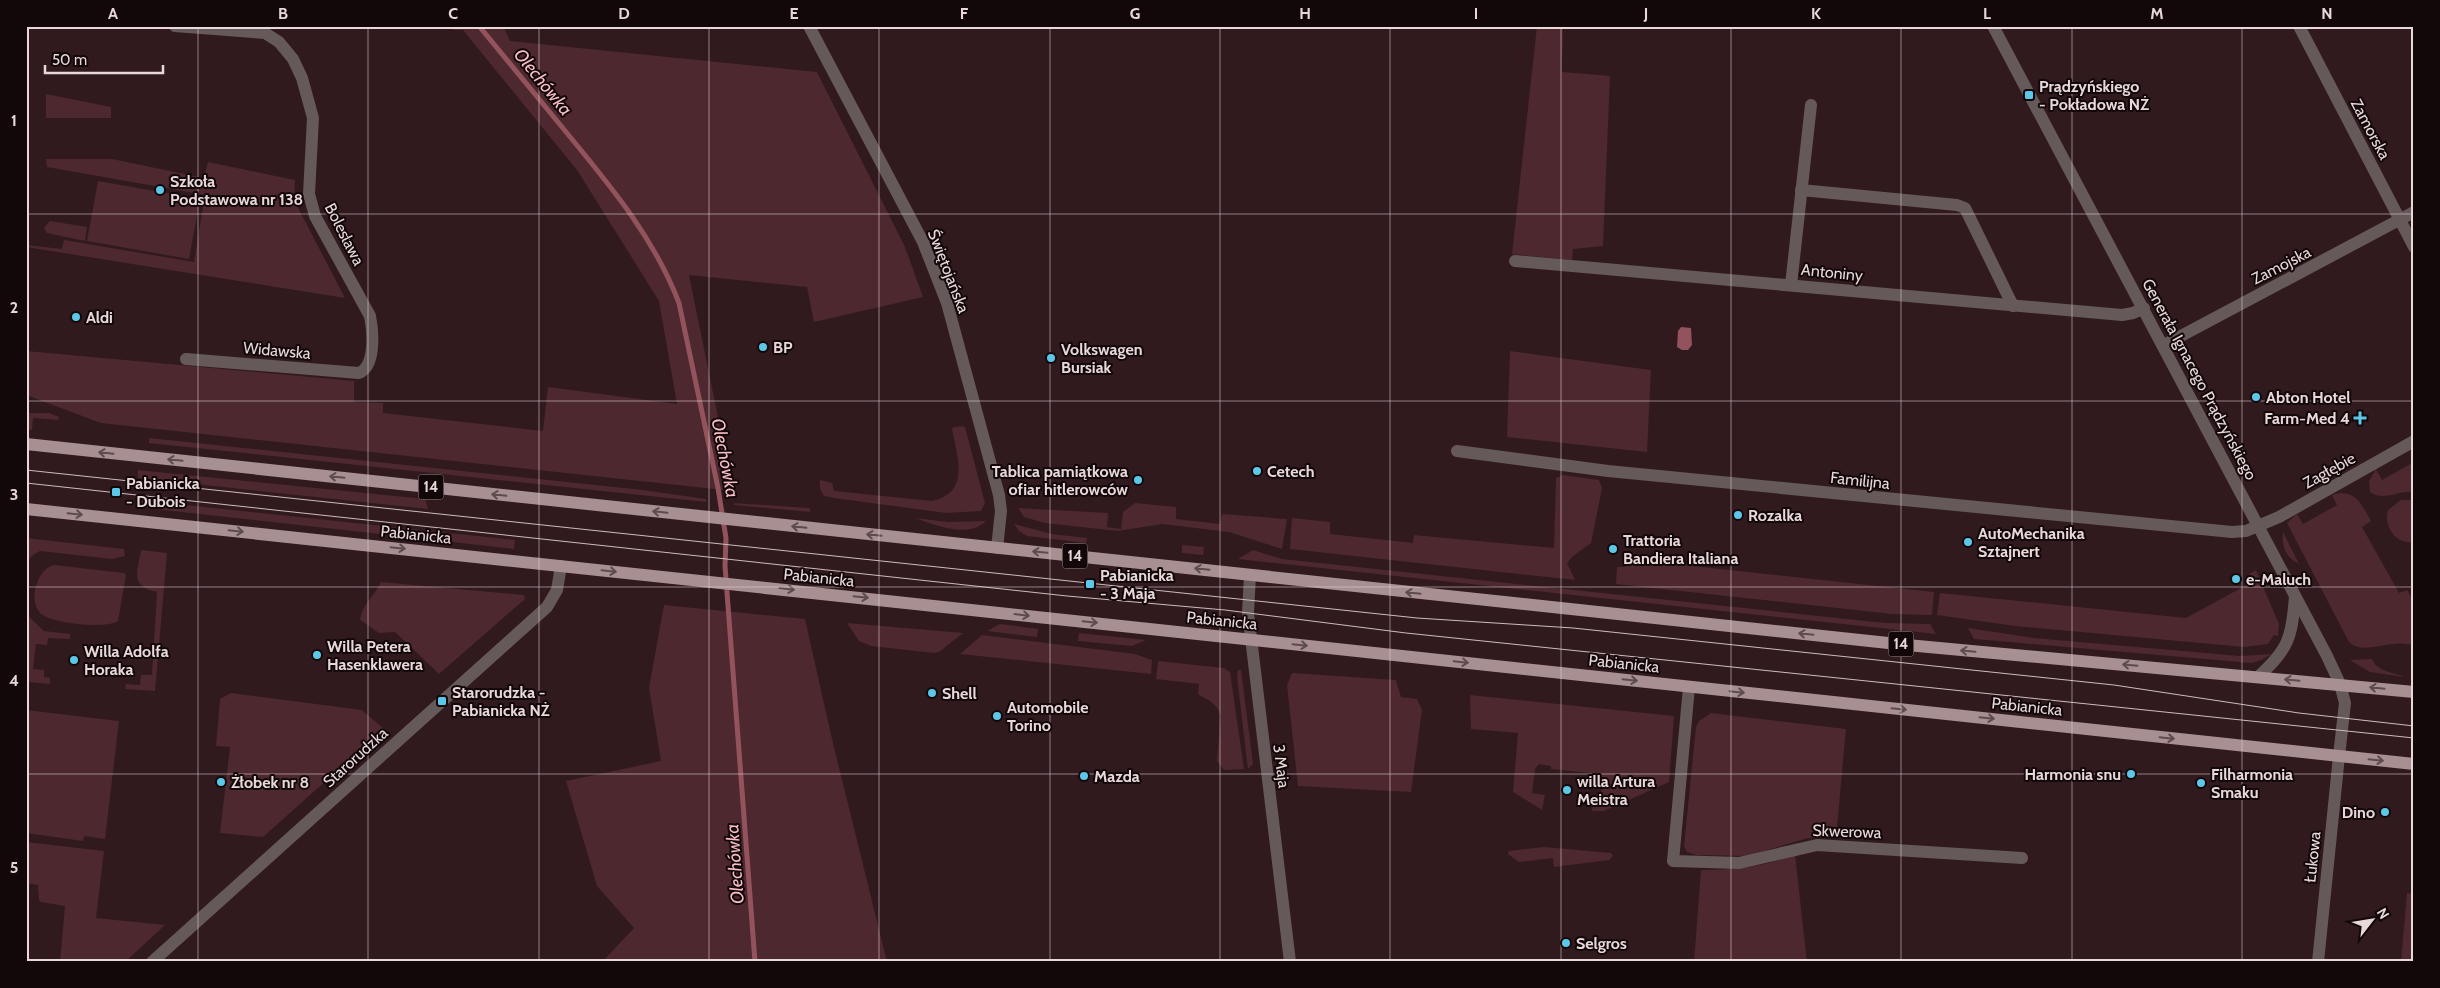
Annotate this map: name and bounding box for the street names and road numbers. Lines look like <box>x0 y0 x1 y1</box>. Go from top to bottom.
street label: Zamorska <box>2347 96 2394 163</box>
street label: Bolesława <box>321 200 368 269</box>
street label: Świętojańska <box>924 227 973 316</box>
street label: Zamojska <box>2248 242 2314 288</box>
street label: Antoniny <box>1800 260 1864 285</box>
street label: Generała Ignacego Prądzyńskiego <box>2138 275 2261 483</box>
street label: Widawska <box>242 338 312 363</box>
street label: Zagłębie <box>2300 448 2359 492</box>
street label: Familijna <box>1829 468 1891 493</box>
road number: 14 <box>418 474 444 500</box>
street label: Pabianicka <box>380 521 453 548</box>
road number: 14 <box>1062 544 1088 568</box>
street label: Pabianicka <box>783 564 856 591</box>
street label: Pabianicka <box>1186 607 1259 634</box>
road number: 14 <box>1888 632 1914 656</box>
street label: Pabianicka <box>1588 650 1661 677</box>
street label: Pabianicka <box>1991 693 2064 720</box>
street label: Starorudzka <box>319 723 392 791</box>
street label: 3 Maja <box>1269 743 1294 789</box>
street label: Skwerowa <box>1812 821 1882 842</box>
street label: Łukowa <box>2300 830 2325 883</box>

